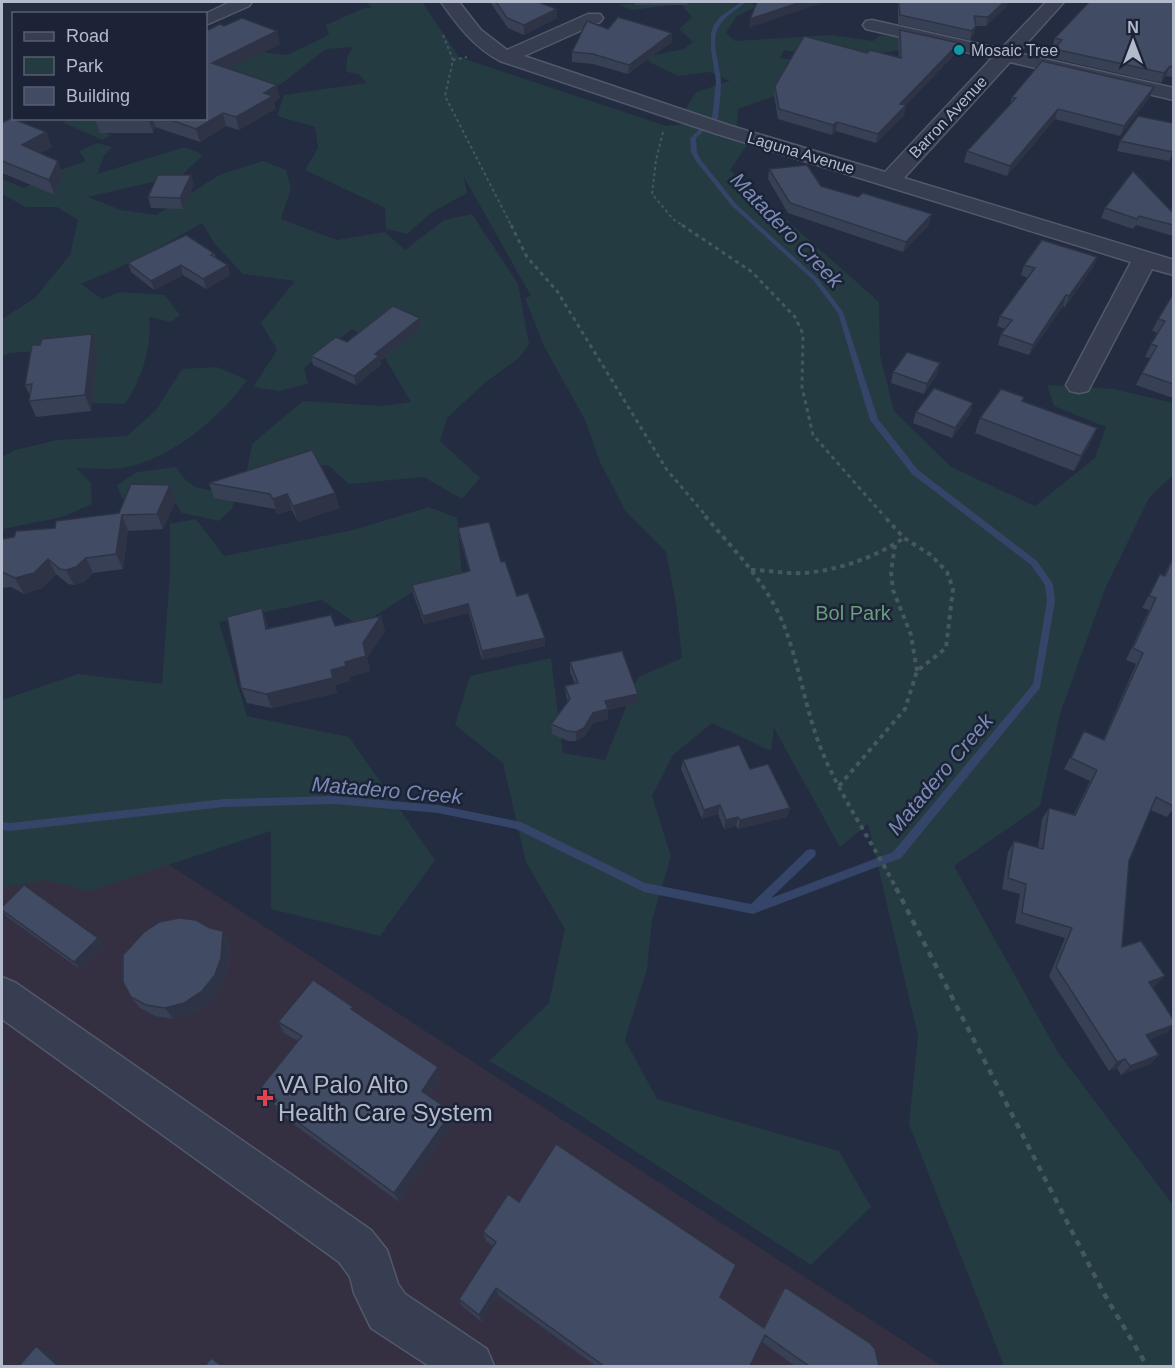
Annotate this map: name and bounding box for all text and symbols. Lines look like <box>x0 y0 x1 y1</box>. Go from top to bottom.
legend <box>12 12 207 120</box>
north arrow <box>1103 12 1163 72</box>
text: N <box>1127 19 1139 36</box>
text: Road <box>66 26 109 46</box>
place label: Mosaic Tree <box>971 42 1058 59</box>
marker: Mosaic Tree <box>952 43 966 57</box>
text: Park <box>66 56 104 76</box>
street label: Barron Avenue <box>906 73 990 161</box>
text: Building <box>66 86 130 106</box>
street label: Laguna Avenue <box>745 129 857 177</box>
water label: Matadero Creek <box>726 168 849 293</box>
park label: Bol Park <box>815 602 892 624</box>
water label: Matadero Creek <box>883 708 998 839</box>
water label: Matadero Creek <box>311 772 464 808</box>
place label: VA Palo Alto Health Care System <box>278 1071 493 1126</box>
marker: VA Palo Alto Health Care System <box>256 1089 274 1107</box>

